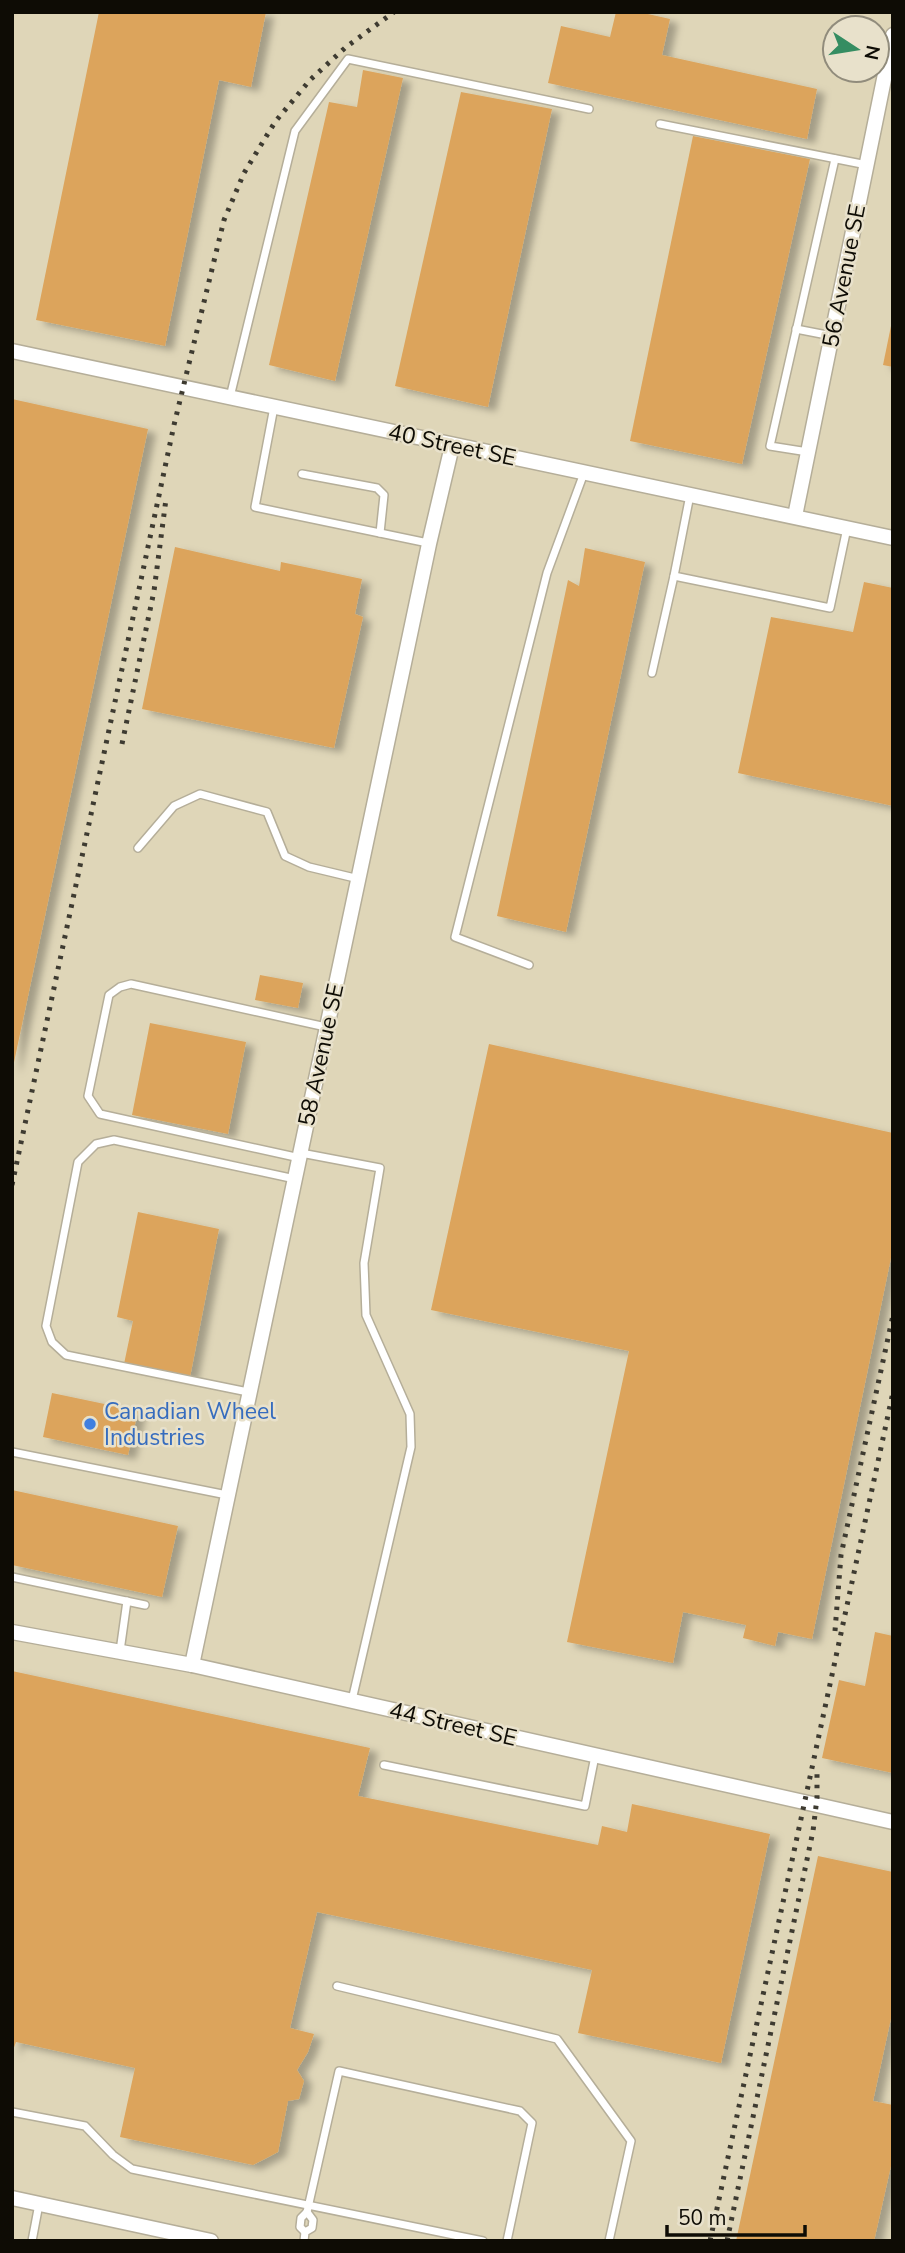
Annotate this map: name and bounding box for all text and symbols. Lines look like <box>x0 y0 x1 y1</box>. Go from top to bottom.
north arrow <box>821 14 891 84</box>
text: N <box>857 43 886 62</box>
street label: 56 Avenue SE <box>815 202 873 350</box>
street label: 40 Street SE <box>385 416 519 474</box>
street label: 58 Avenue SE <box>291 981 351 1129</box>
place label: Canadian Wheel Industries <box>104 1396 276 1453</box>
marker: Canadian Wheel Industries <box>82 1416 98 1432</box>
street label: 44 Street SE <box>386 1694 520 1754</box>
scale bar <box>667 2194 805 2238</box>
text: 50 m <box>678 2204 727 2232</box>

